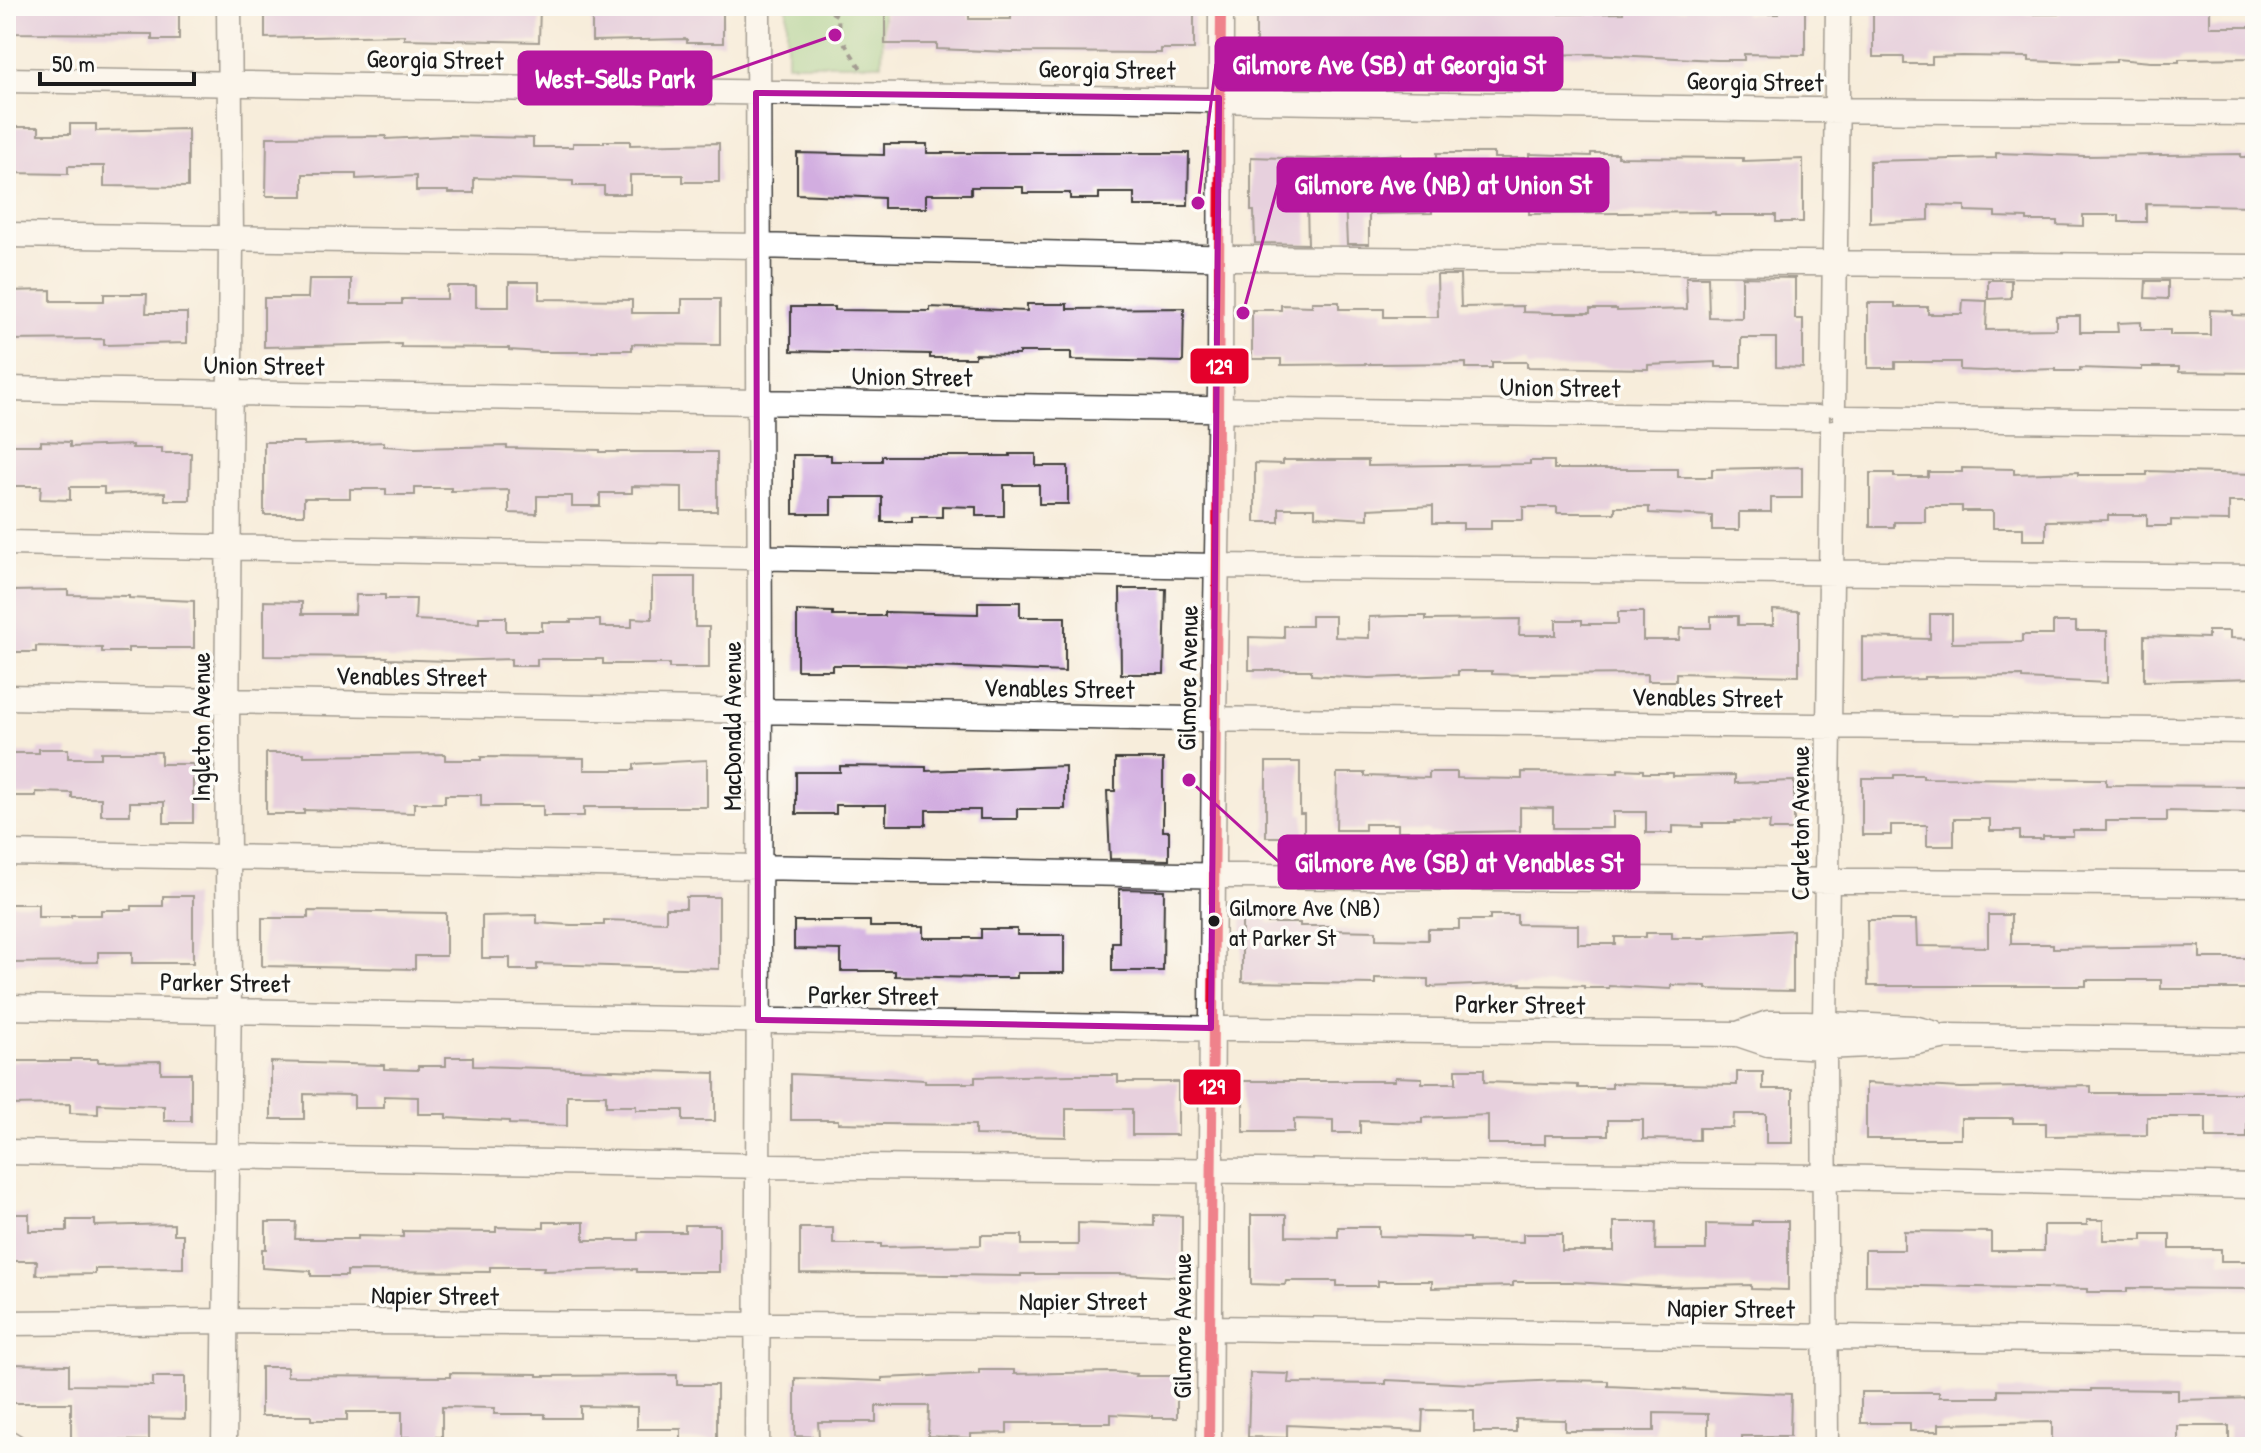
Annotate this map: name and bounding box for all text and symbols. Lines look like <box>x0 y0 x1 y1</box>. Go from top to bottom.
scale bar <box>40 36 194 86</box>
callout: Gilmore Ave (SB) at Georgia St <box>1216 38 1562 90</box>
street label: Georgia Street <box>366 40 505 78</box>
text: Gilmore Ave (SB) at Georgia St <box>1232 45 1547 84</box>
text: 50 m <box>52 47 95 79</box>
street label: Georgia Street <box>1038 50 1177 88</box>
callout: West-Sells Park <box>519 52 711 104</box>
text: West-Sells Park <box>535 59 695 97</box>
street label: Georgia Street <box>1686 62 1825 100</box>
callout: Gilmore Ave (NB) at Union St <box>1278 159 1608 211</box>
text: Gilmore Ave (NB) at Union St <box>1294 165 1593 203</box>
street label: Union Street <box>203 346 326 384</box>
line badge: 129 <box>1189 347 1250 385</box>
text: 129 <box>1206 351 1232 381</box>
street label: Union Street <box>851 357 974 395</box>
street label: Union Street <box>1499 368 1622 406</box>
street label: Gilmore Avenue <box>1168 605 1206 751</box>
street label: MacDonald Avenue <box>714 641 749 811</box>
street label: Ingleton Avenue <box>183 652 218 802</box>
street label: Venables Street <box>335 657 488 695</box>
street label: Venables Street <box>983 669 1136 707</box>
street label: Venables Street <box>1631 678 1784 716</box>
street label: Carleton Avenue <box>1782 746 1817 900</box>
callout: Gilmore Ave (SB) at Venables St <box>1279 836 1639 888</box>
text: Gilmore Ave (SB) at Venables St <box>1295 843 1625 881</box>
place label: Gilmore Ave (NB) at Parker St <box>1229 891 1381 953</box>
marker: Gilmore Ave (NB) at Parker St <box>1206 913 1222 929</box>
street label: Parker Street <box>160 963 292 1001</box>
street label: Parker Street <box>808 976 940 1014</box>
street label: Parker Street <box>1455 985 1587 1023</box>
line badge: 129 <box>1182 1068 1242 1106</box>
text: 129 <box>1199 1071 1225 1101</box>
street label: Gilmore Avenue <box>1164 1253 1199 1399</box>
street label: Napier Street <box>371 1276 500 1314</box>
street label: Napier Street <box>1019 1283 1148 1318</box>
street label: Napier Street <box>1667 1289 1796 1327</box>

